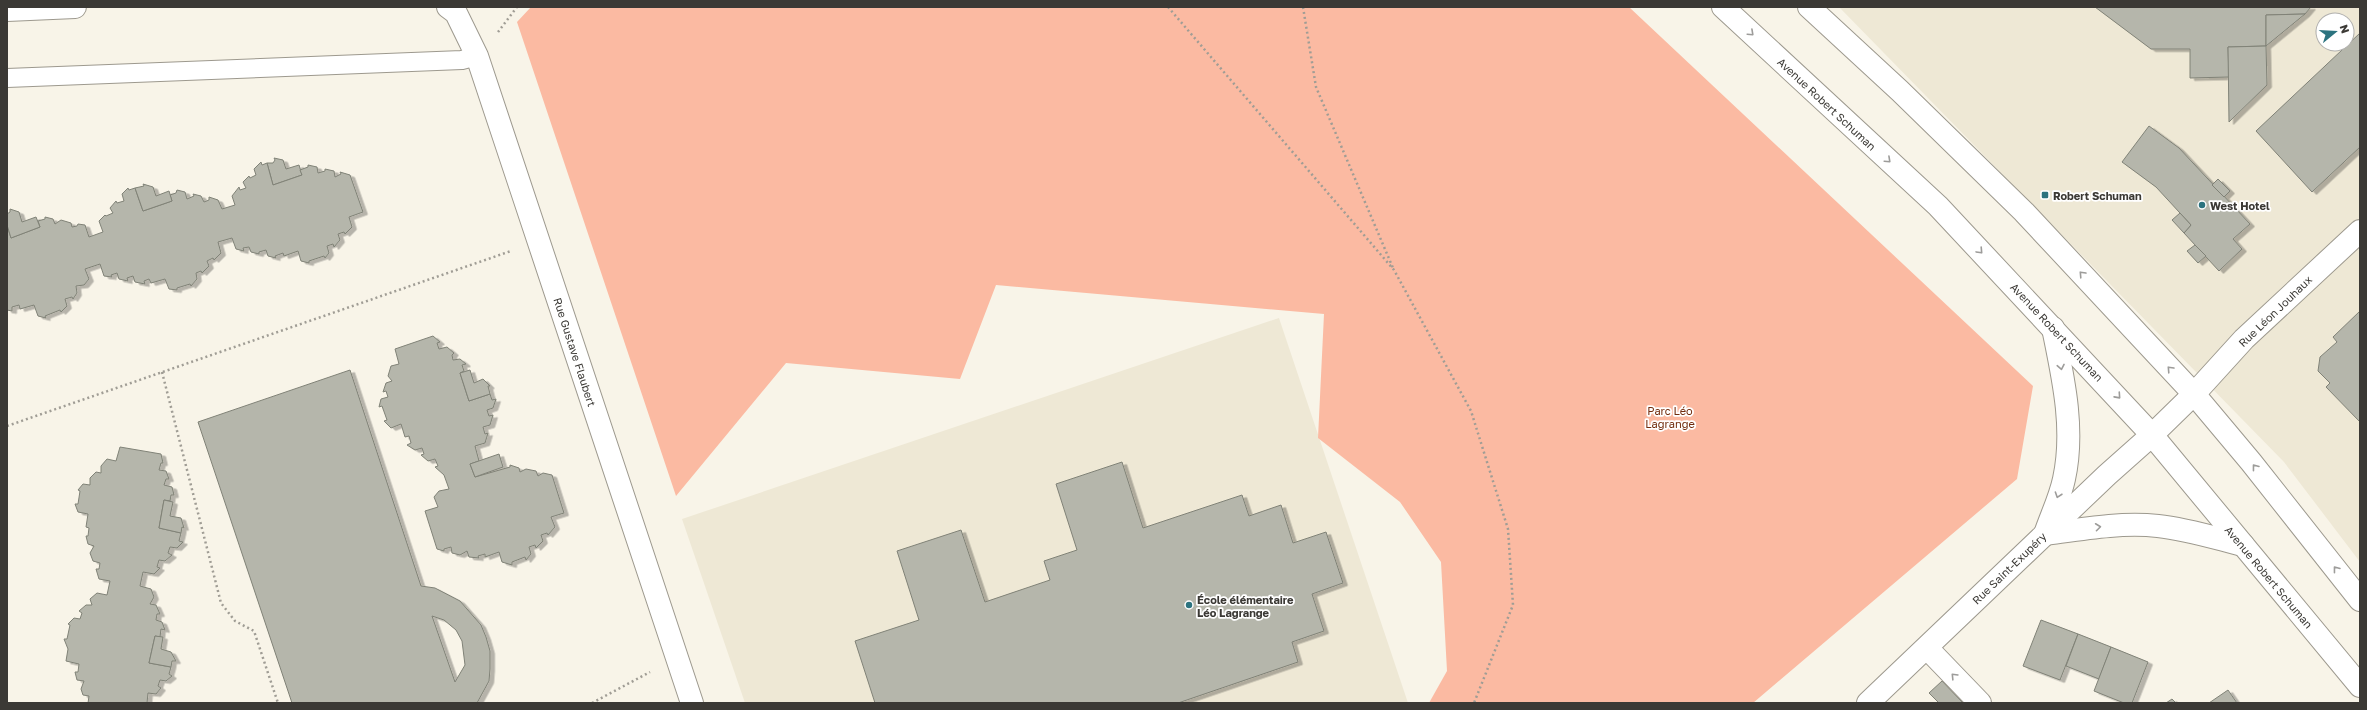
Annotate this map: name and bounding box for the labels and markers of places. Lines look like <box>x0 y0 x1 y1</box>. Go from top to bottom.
place label: Robert Schuman <box>2053 189 2142 202</box>
marker: Robert Schuman <box>2040 190 2050 200</box>
place label: West Hotel <box>2210 199 2270 212</box>
marker: West Hotel <box>2197 200 2207 210</box>
place label: École élémentaire Léo Lagrange <box>1197 593 1294 619</box>
marker: École élémentaire Léo Lagrange <box>1184 600 1194 610</box>

